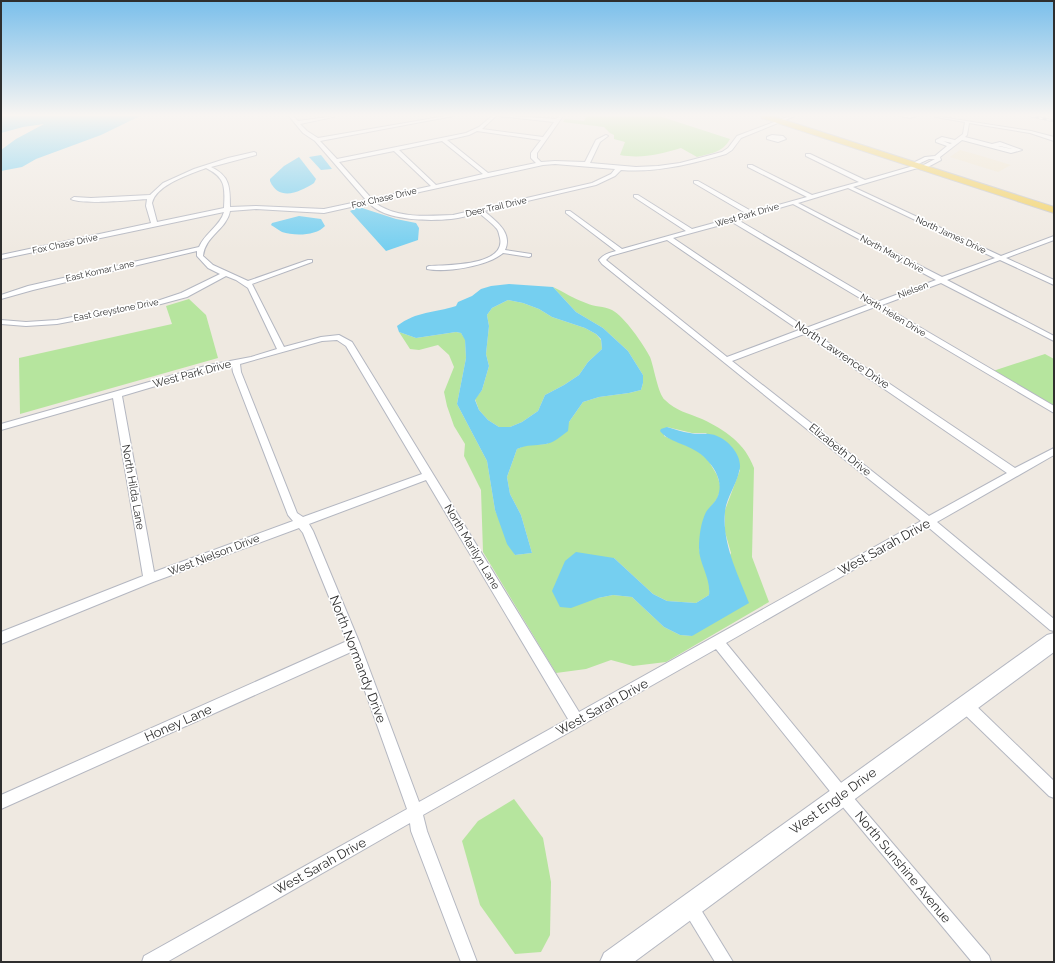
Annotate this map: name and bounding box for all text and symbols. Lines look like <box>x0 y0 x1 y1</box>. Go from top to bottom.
street label: Fox Chase Drive <box>350 185 418 210</box>
street label: Deer Trail Drive <box>464 195 528 219</box>
street label: West Park Drive <box>714 201 781 229</box>
street label: North James Drive <box>914 214 988 256</box>
street label: Fox Chase Drive <box>31 232 99 256</box>
street label: North Mary Drive <box>859 233 926 275</box>
street label: East Komar Lane <box>65 258 136 284</box>
street label: Nielsen <box>896 280 930 300</box>
street label: North Helen Drive <box>858 292 928 339</box>
street label: East Greystone Drive <box>73 297 160 323</box>
street label: North Lawrence Drive <box>792 319 892 392</box>
street label: West Park Drive <box>151 357 233 391</box>
street label: Elizabeth Drive <box>806 421 874 479</box>
street label: North Hilda Lane <box>119 443 147 531</box>
street label: North Marilyn Lane <box>441 502 503 592</box>
street label: West Sarah Drive <box>835 515 933 578</box>
street label: West Nielson Drive <box>167 531 262 578</box>
street label: North Normandy Drive <box>327 593 389 725</box>
street label: West Sarah Drive <box>553 675 651 738</box>
street label: Honey Lane <box>142 701 214 745</box>
street label: West Engle Drive <box>787 764 879 837</box>
street label: North Sunshine Avenue <box>852 808 954 926</box>
street label: West Sarah Drive <box>271 834 369 897</box>

